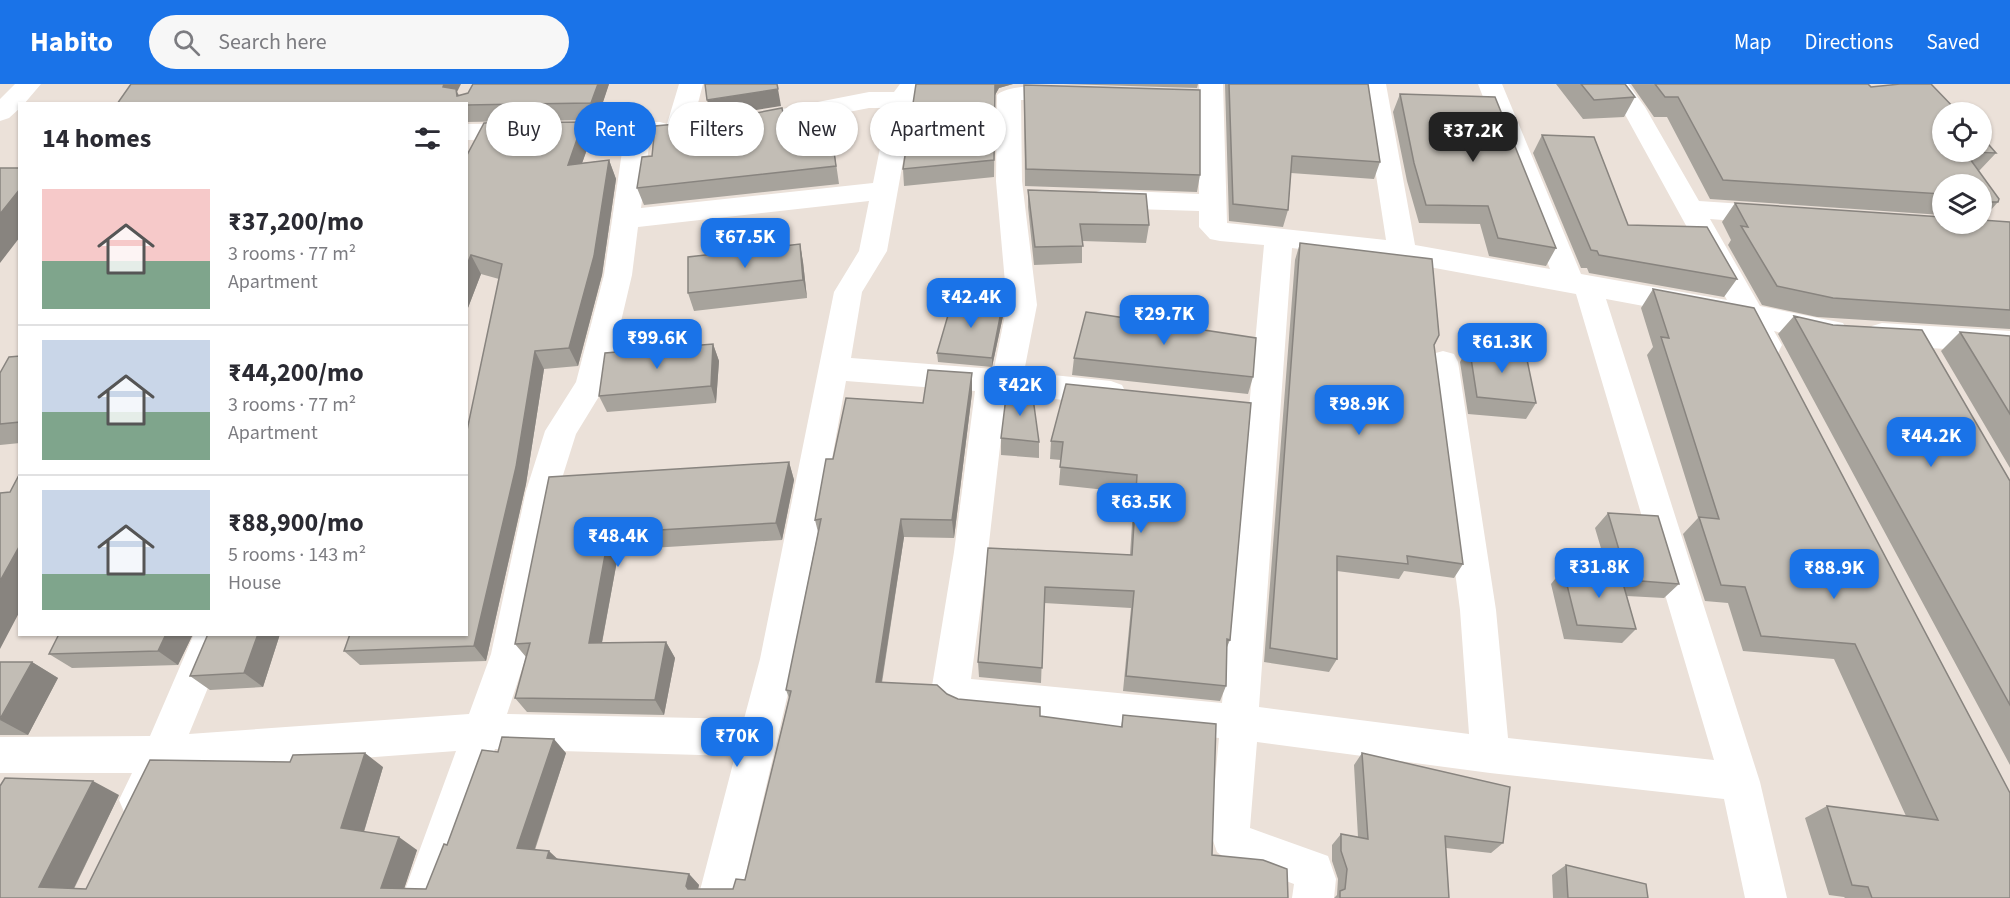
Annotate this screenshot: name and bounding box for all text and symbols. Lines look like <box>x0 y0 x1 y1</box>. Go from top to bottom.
search box <box>149 15 569 69</box>
text: Habito <box>30 22 113 62</box>
icon: search <box>170 26 203 59</box>
text: Search here <box>218 26 327 58</box>
text: Map <box>1734 27 1772 57</box>
text: Directions <box>1805 27 1893 57</box>
text: Saved <box>1926 27 1980 57</box>
chip: Buy <box>486 102 562 156</box>
chip: Rent <box>574 102 656 156</box>
chip: Filters <box>668 102 764 156</box>
chip: New <box>776 102 858 156</box>
chip: Apartment <box>870 102 1006 156</box>
map controls <box>1932 102 1992 234</box>
button: locate <box>1932 102 1992 162</box>
pin: ₹37.2K <box>1424 112 1522 163</box>
text: ₹37.2K <box>1443 117 1503 145</box>
text: 14 homes <box>42 120 151 157</box>
icon: filters <box>411 122 444 155</box>
button: layers <box>1932 174 1992 234</box>
text: ₹37,200/mo <box>228 203 364 240</box>
icon: home <box>90 213 162 285</box>
pin: ₹67.5K <box>696 218 794 269</box>
text: ₹67.5K <box>715 223 775 251</box>
text: 3 rooms · 77 m² <box>228 240 356 268</box>
text: Apartment <box>228 268 318 296</box>
pin: ₹42.4K <box>922 278 1020 329</box>
text: ₹42.4K <box>941 283 1001 311</box>
pin: ₹29.7K <box>1115 295 1213 346</box>
text: ₹29.7K <box>1134 300 1194 328</box>
pin: ₹99.6K <box>608 319 706 370</box>
pin: ₹61.3K <box>1453 323 1551 374</box>
text: ₹99.6K <box>627 324 687 352</box>
text: ₹61.3K <box>1472 328 1532 356</box>
text: ₹44,200/mo <box>228 354 364 391</box>
icon: home <box>90 364 162 436</box>
pin: ₹42K <box>984 366 1056 417</box>
text: ₹42K <box>998 371 1042 399</box>
pin: ₹98.9K <box>1310 385 1408 436</box>
text: ₹98.9K <box>1329 390 1389 418</box>
text: 3 rooms · 77 m² <box>228 391 356 419</box>
pin: ₹44.2K <box>1882 417 1980 468</box>
text: Apartment <box>228 419 318 447</box>
text: ₹44.2K <box>1901 422 1961 450</box>
pin: ₹63.5K <box>1092 483 1190 534</box>
text: ₹63.5K <box>1111 488 1171 516</box>
text: ₹88,900/mo <box>228 504 364 541</box>
icon: home <box>90 514 162 586</box>
pin: ₹48.4K <box>569 517 667 568</box>
text: ₹48.4K <box>588 522 648 550</box>
text: 5 rooms · 143 m² <box>228 541 366 569</box>
pin: ₹31.8K <box>1550 548 1648 599</box>
pin: ₹88.9K <box>1785 549 1883 600</box>
text: ₹31.8K <box>1569 553 1629 581</box>
text: ₹88.9K <box>1804 554 1864 582</box>
text: House <box>228 569 281 597</box>
pin: ₹70K <box>701 717 773 768</box>
text: ₹70K <box>715 722 759 750</box>

